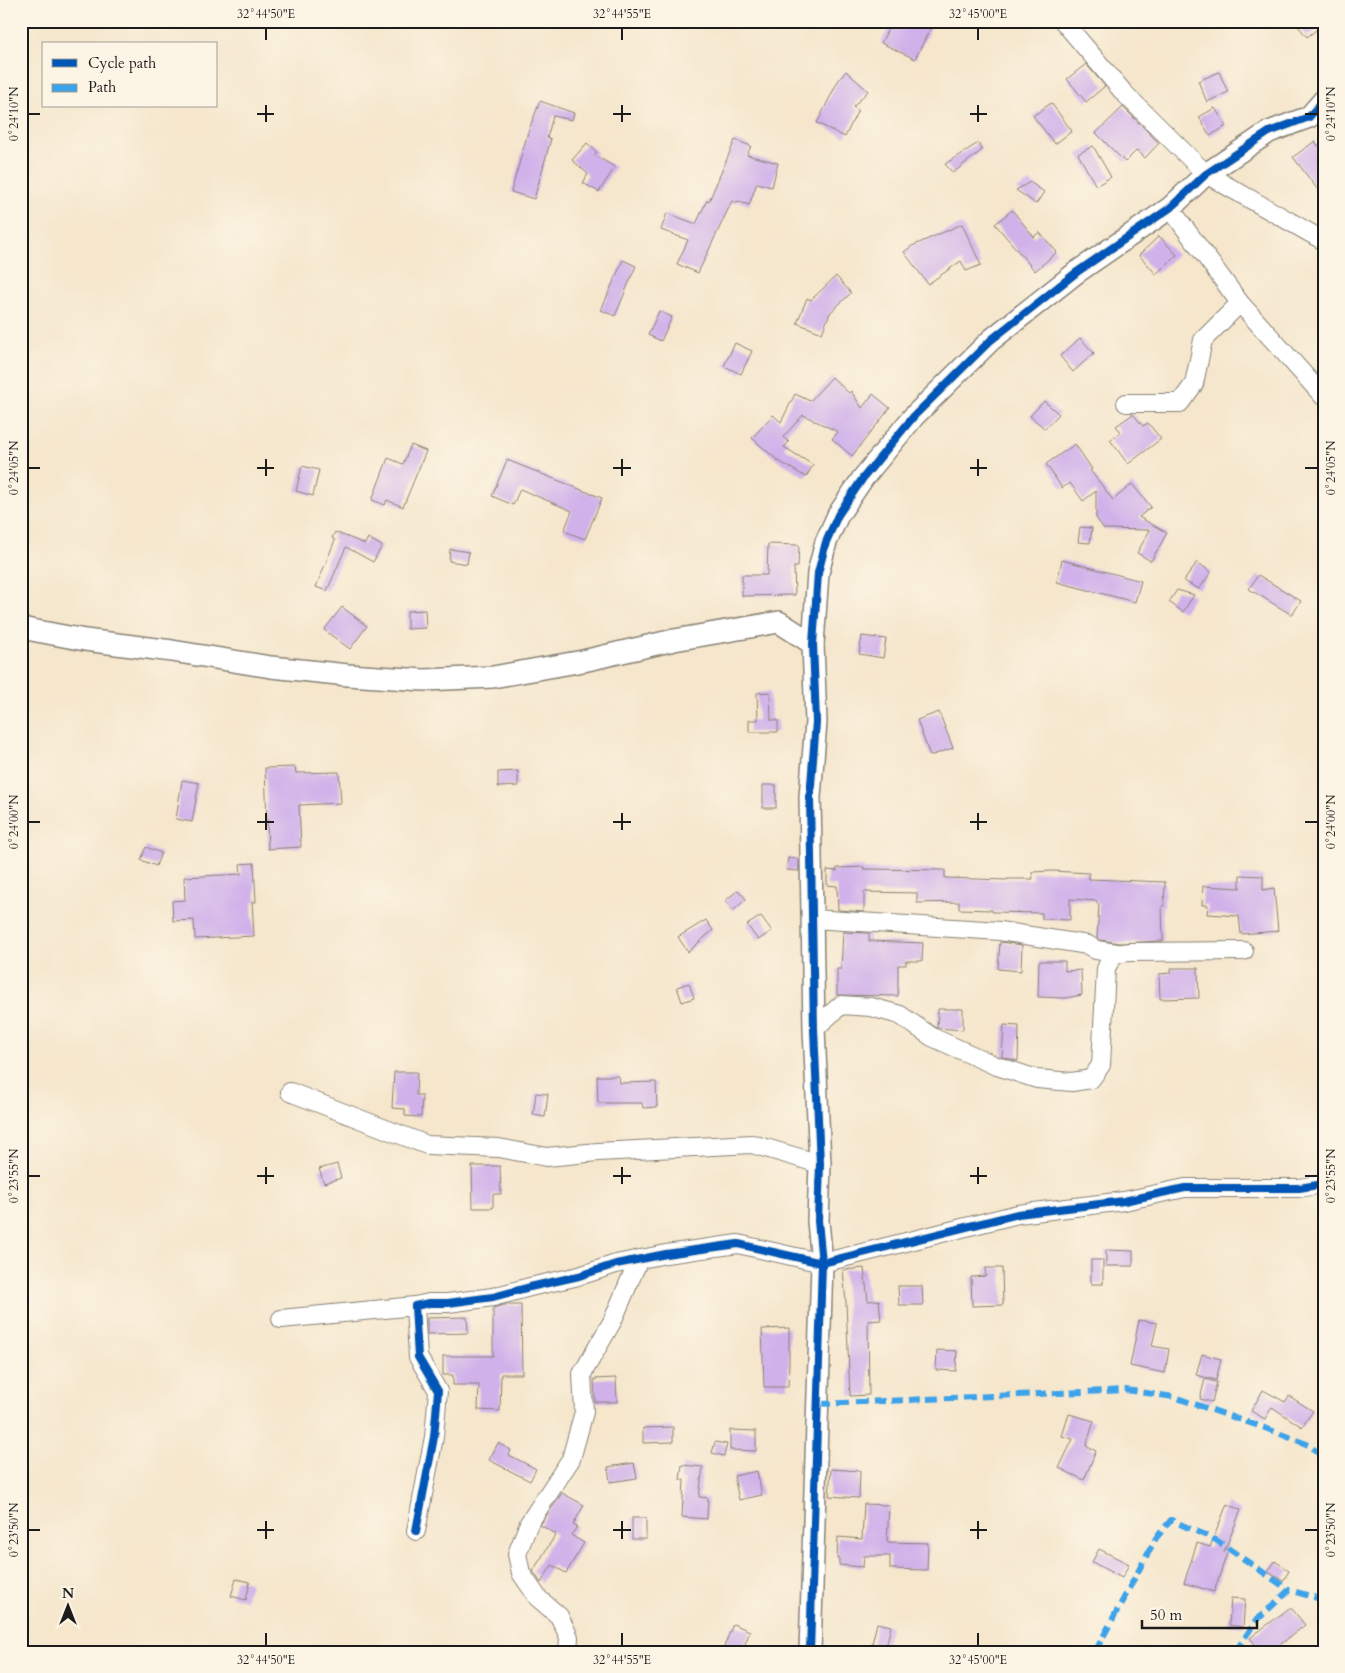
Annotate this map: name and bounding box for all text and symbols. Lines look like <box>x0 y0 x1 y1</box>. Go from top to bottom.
text: 32°44'50"E <box>237 6 295 22</box>
text: 32°44'55"E <box>593 6 651 22</box>
text: 32°45'00"E <box>949 6 1007 22</box>
legend <box>42 42 218 108</box>
text: Cycle path <box>88 53 157 73</box>
text: Path <box>88 77 117 97</box>
text: 0°24'10"N <box>6 86 22 141</box>
text: 0°24'10"N <box>1323 86 1339 141</box>
text: 0°24'05"N <box>6 440 22 495</box>
text: 0°24'05"N <box>1323 440 1339 495</box>
text: 0°24'00"N <box>6 794 22 849</box>
text: 0°24'00"N <box>1323 794 1339 849</box>
text: 0°23'55"N <box>6 1148 22 1203</box>
text: 0°23'55"N <box>1323 1148 1339 1203</box>
text: 0°23'50"N <box>6 1502 22 1557</box>
text: 0°23'50"N <box>1323 1502 1339 1557</box>
north arrow <box>42 1580 92 1630</box>
text: N <box>62 1584 74 1603</box>
scale bar <box>1142 1598 1258 1630</box>
text: 50 m <box>1150 1605 1182 1625</box>
text: 32°44'50"E <box>237 1652 295 1668</box>
text: 32°44'55"E <box>593 1652 651 1668</box>
text: 32°45'00"E <box>949 1652 1007 1668</box>

